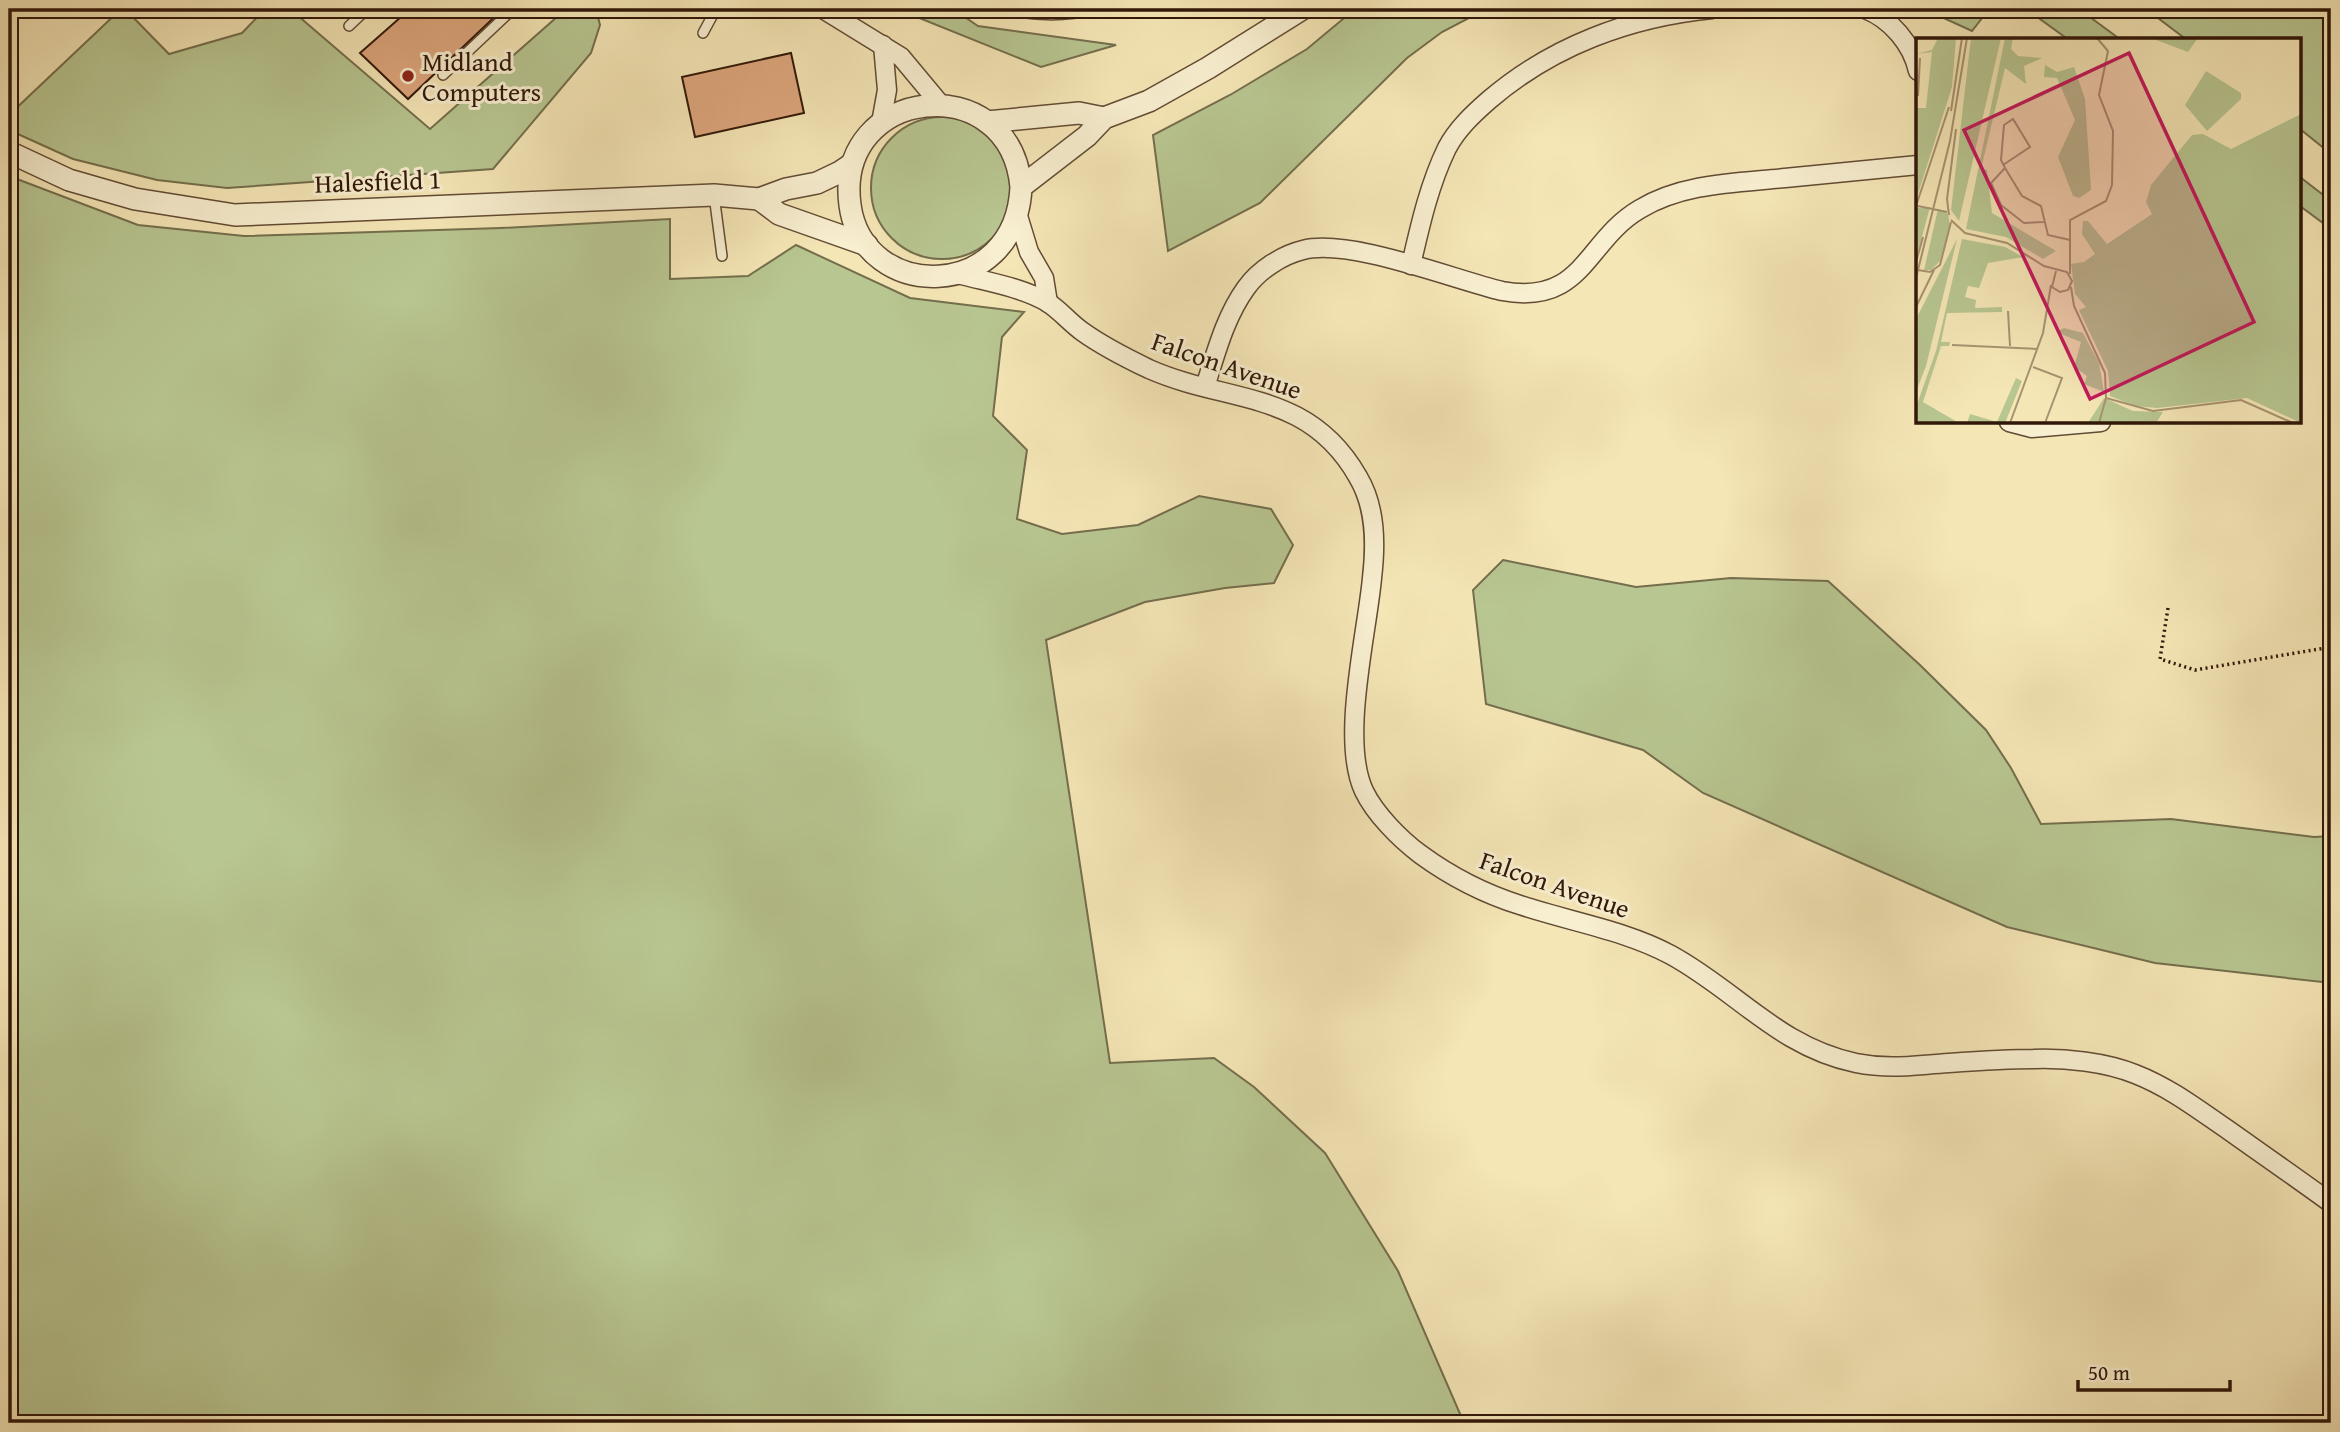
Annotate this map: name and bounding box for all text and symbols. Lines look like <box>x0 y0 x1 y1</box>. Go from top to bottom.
inset map <box>1916 38 2302 424</box>
place label: Midland Computers <box>422 42 541 111</box>
marker: Midland Computers <box>400 68 416 84</box>
street label: Halesfield 1 <box>314 159 442 203</box>
street label: Falcon Avenue <box>1147 321 1307 409</box>
street label: Falcon Avenue <box>1475 840 1635 928</box>
scale bar <box>2078 1348 2230 1392</box>
text: 50 m <box>2088 1357 2130 1388</box>

